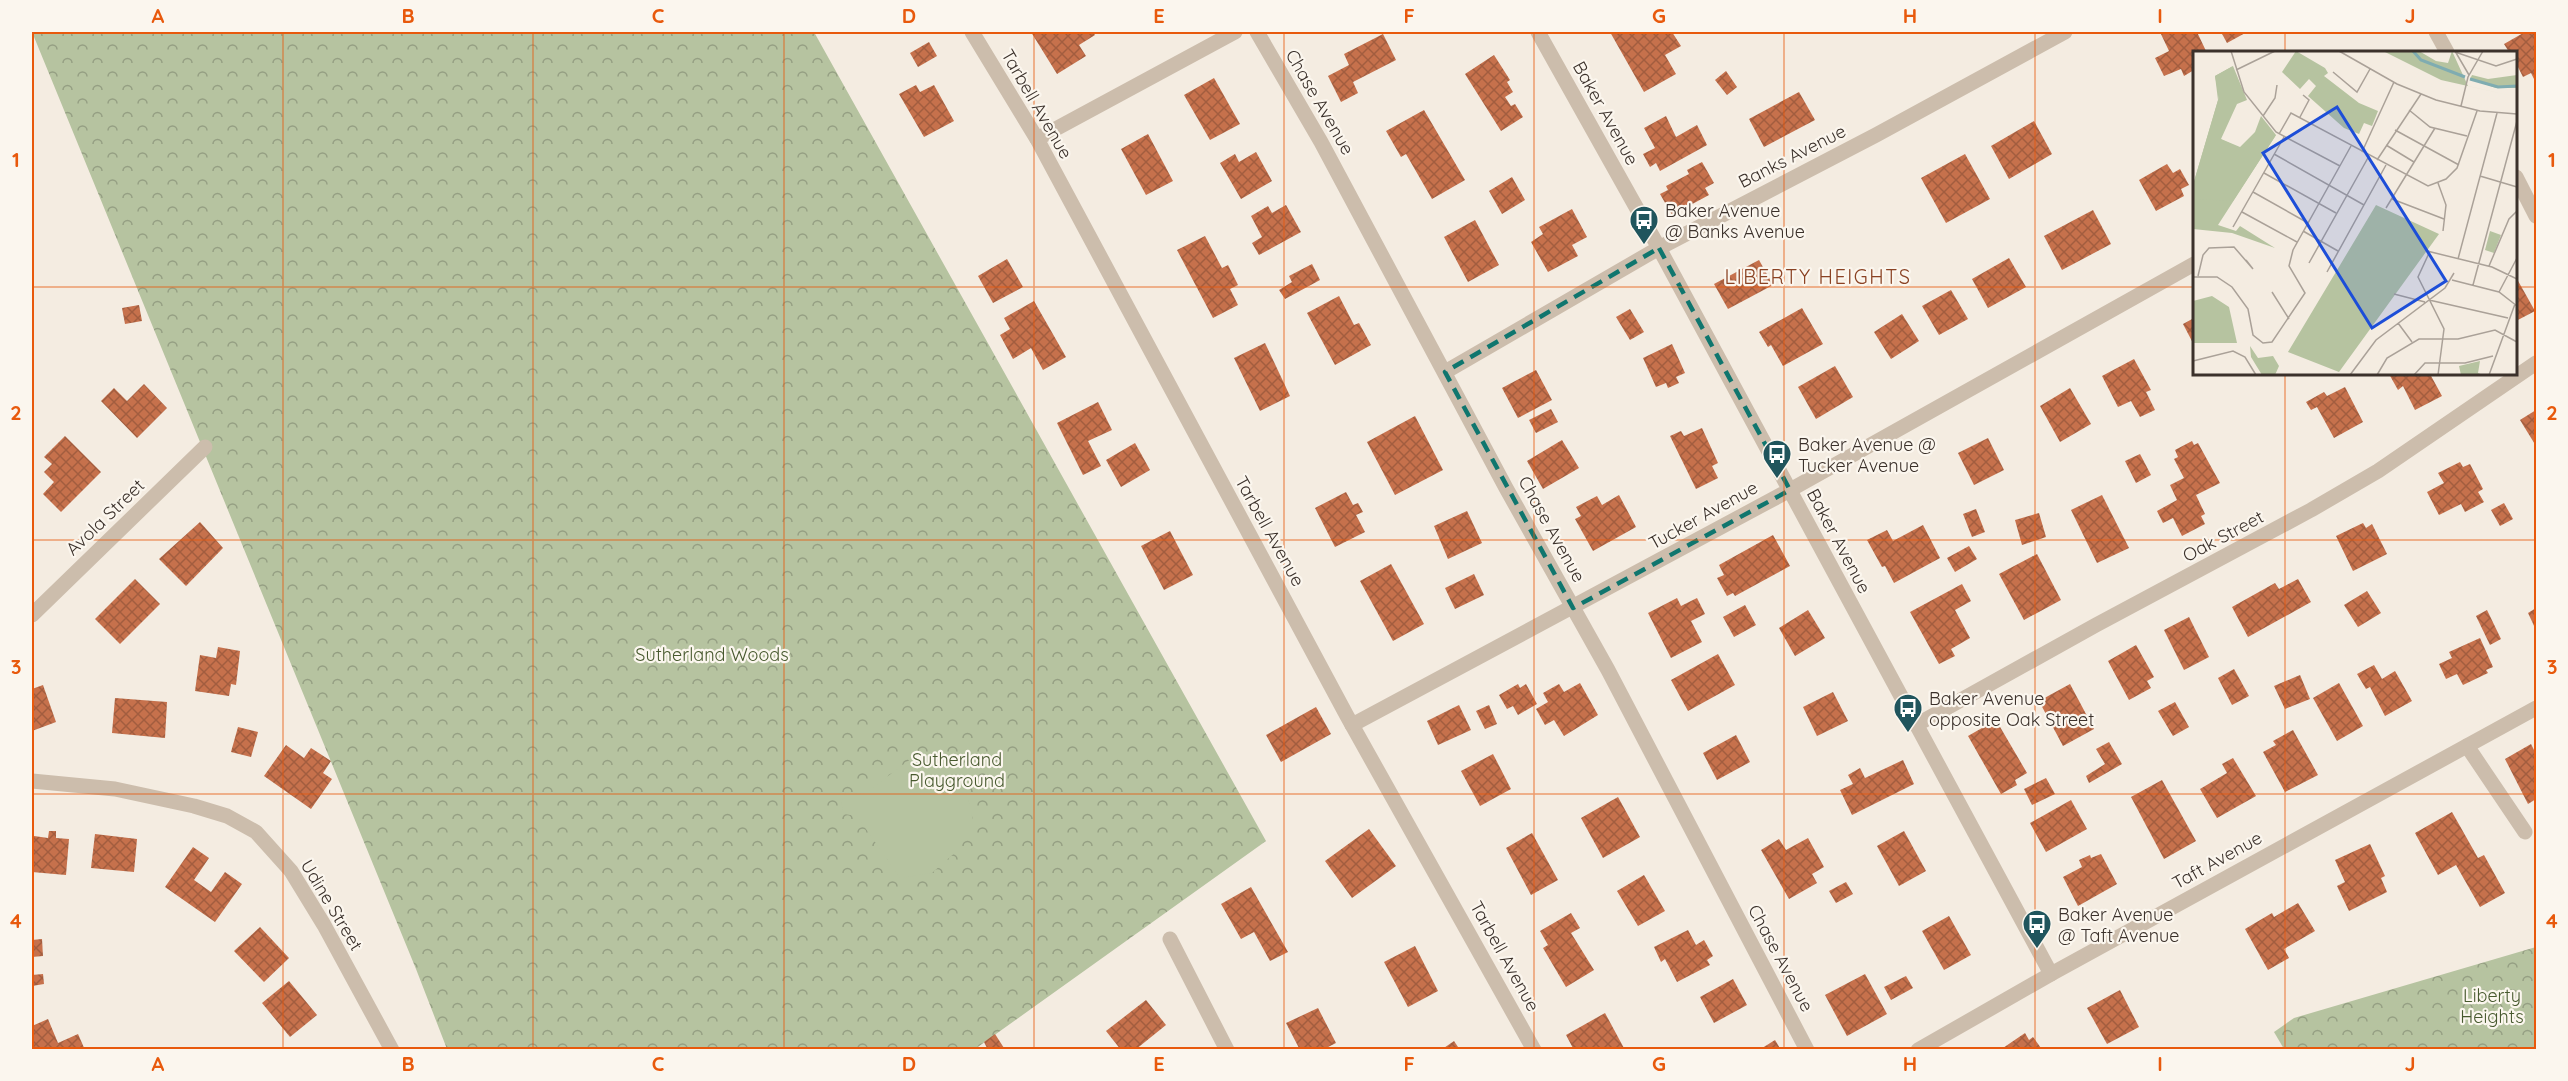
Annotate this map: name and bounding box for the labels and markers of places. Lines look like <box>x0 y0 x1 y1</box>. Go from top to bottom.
place label: Baker Avenue @ Banks Avenue <box>1665 199 1805 243</box>
bus stop icon: Baker Avenue @ Banks Avenue <box>1628 204 1660 246</box>
place label: Baker Avenue @ Tucker Avenue <box>1798 433 1936 477</box>
bus stop icon: Baker Avenue @ Tucker Avenue <box>1761 438 1793 480</box>
place label: Baker Avenue opposite Oak Street <box>1929 687 2094 731</box>
bus stop icon: Baker Avenue opposite Oak Street <box>1892 692 1924 734</box>
place label: Baker Avenue @ Taft Avenue <box>2058 903 2180 947</box>
bus stop icon: Baker Avenue @ Taft Avenue <box>2021 908 2053 950</box>

